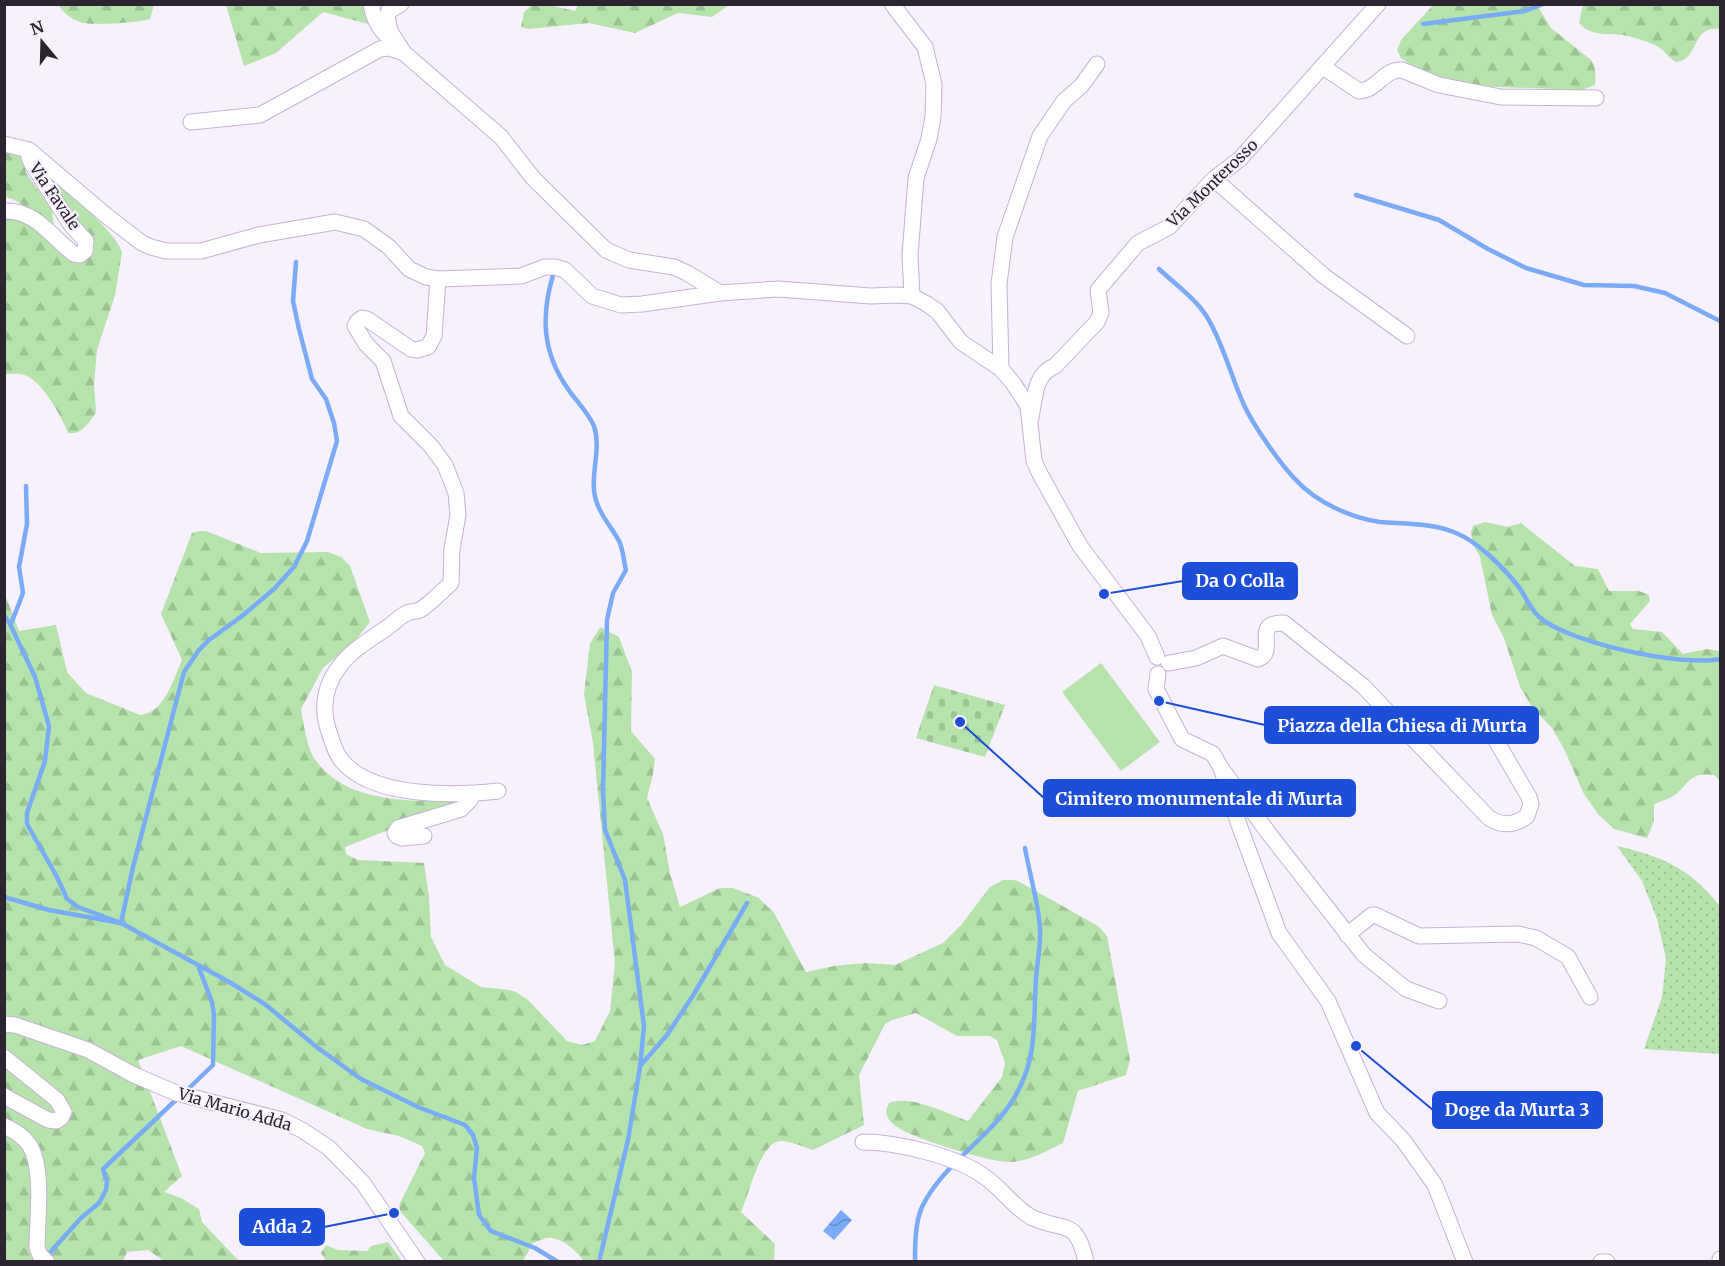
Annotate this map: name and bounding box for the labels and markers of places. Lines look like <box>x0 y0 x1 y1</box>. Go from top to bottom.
callout: Da O Colla <box>1183 563 1297 599</box>
callout: Piazza della Chiesa di Murta <box>1265 707 1538 743</box>
callout: Cimitero monumentale di Murta <box>1044 780 1355 816</box>
callout: Doge da Murta 3 <box>1433 1092 1602 1128</box>
callout: Adda 2 <box>240 1209 324 1245</box>

